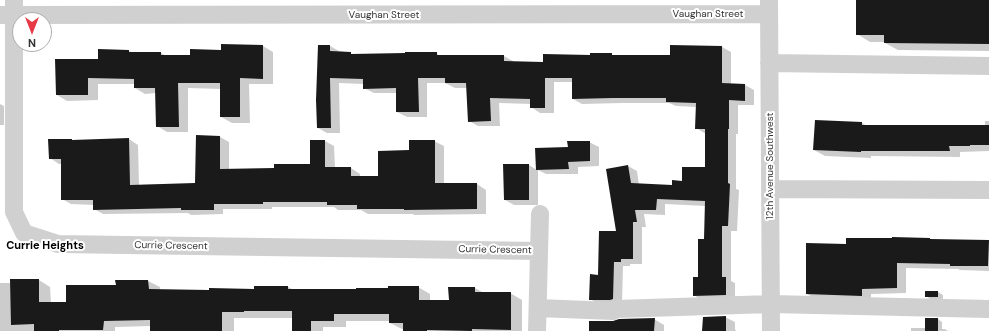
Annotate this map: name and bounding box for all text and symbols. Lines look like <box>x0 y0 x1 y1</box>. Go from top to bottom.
street label: Vaughan Street <box>673 8 743 20</box>
street label: Vaughan Street <box>349 9 419 21</box>
north arrow <box>12 12 52 52</box>
text: N <box>28 36 36 50</box>
street label: 12th Avenue Southwest <box>764 113 776 219</box>
district label: Currie Heights <box>6 239 84 253</box>
street label: Currie Crescent <box>134 239 208 253</box>
street label: Currie Crescent <box>458 243 532 257</box>

